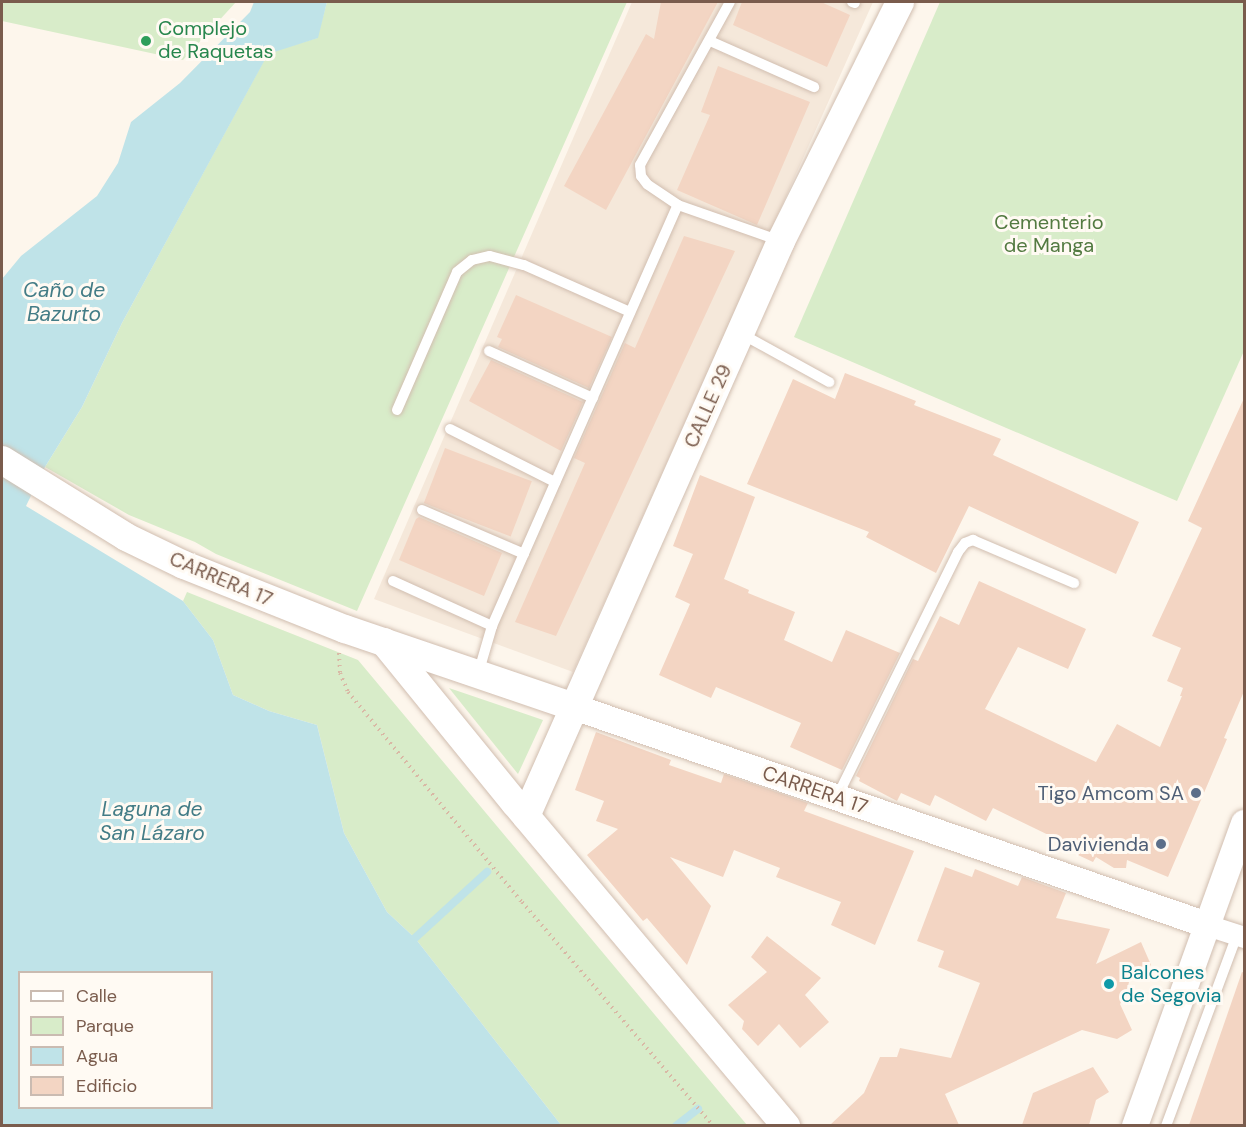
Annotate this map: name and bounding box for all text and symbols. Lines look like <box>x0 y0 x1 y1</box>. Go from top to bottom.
place label: Complejo de Raquetas <box>158 17 273 64</box>
marker: Complejo de Raquetas <box>139 34 153 48</box>
park label: Cementerio de Manga <box>994 211 1104 258</box>
water label: Caño de Bazurto <box>23 277 105 327</box>
street label: CALLE 29 <box>679 361 737 451</box>
street label: CARRERA 17 <box>166 547 276 611</box>
street label: CARRERA 17 <box>759 761 871 819</box>
place label: Tigo Amcom SA <box>1038 781 1184 805</box>
marker: Tigo Amcom SA <box>1189 786 1203 800</box>
water label: Laguna de San Lázaro <box>99 796 205 846</box>
place label: Davivienda <box>1048 832 1149 856</box>
marker: Davivienda <box>1154 837 1168 851</box>
place label: Balcones de Segovia <box>1121 960 1221 1007</box>
legend <box>18 971 213 1109</box>
marker: Balcones de Segovia <box>1102 977 1116 991</box>
text: Calle <box>76 984 117 1008</box>
text: Parque <box>76 1014 134 1038</box>
text: Agua <box>76 1044 118 1068</box>
text: Edificio <box>76 1074 137 1098</box>

